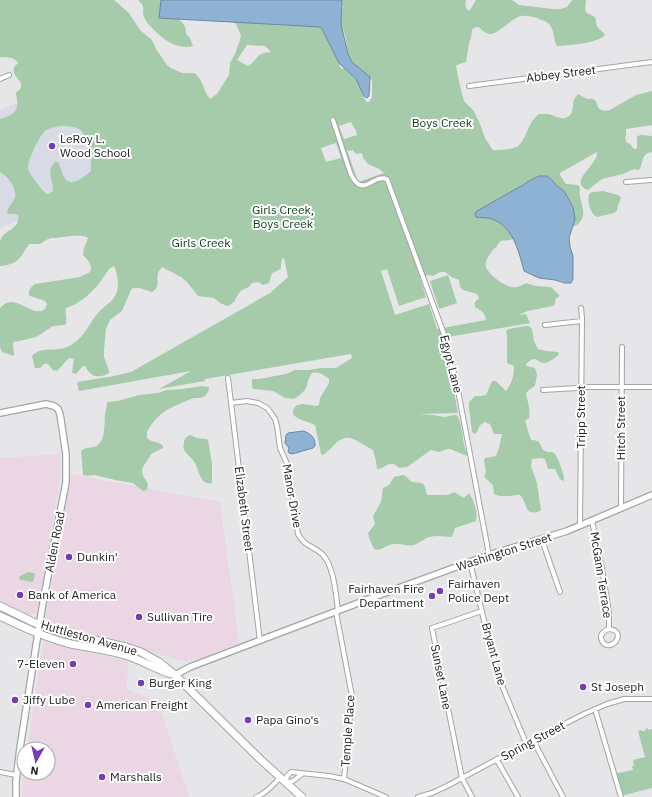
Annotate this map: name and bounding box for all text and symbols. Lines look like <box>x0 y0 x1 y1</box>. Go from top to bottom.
street label: Abbey Street <box>525 62 597 85</box>
park label: Boys Creek <box>412 115 473 130</box>
place label: LeRoy L. Wood School <box>60 131 130 160</box>
marker: LeRoy L. Wood School <box>47 141 57 151</box>
park label: Girls Creek, Boys Creek <box>252 202 314 231</box>
park label: Girls Creek <box>172 235 231 250</box>
street label: Egypt Lane <box>437 333 466 395</box>
street label: Tripp Street <box>573 385 588 449</box>
street label: Hitch Street <box>613 396 628 460</box>
street label: Manor Drive <box>279 463 306 530</box>
street label: Elizabeth Street <box>232 466 257 552</box>
street label: Alden Road <box>41 510 68 574</box>
street label: Washington Street <box>454 529 553 574</box>
street label: McGann Terrace <box>587 531 616 620</box>
place label: Dunkin' <box>77 549 118 564</box>
marker: Dunkin' <box>64 552 74 562</box>
place label: Fairhaven Police Dept <box>448 576 509 605</box>
place label: Fairhaven Fire Department <box>348 581 424 610</box>
marker: Fairhaven Police Dept <box>435 586 445 596</box>
place label: Bank of America <box>28 587 117 602</box>
marker: Bank of America <box>15 590 25 600</box>
marker: Fairhaven Fire Department <box>427 591 437 601</box>
place label: Sullivan Tire <box>147 609 213 624</box>
marker: Sullivan Tire <box>134 612 144 622</box>
street label: Huttleston Avenue <box>39 617 140 659</box>
street label: Bryant Lane <box>479 621 510 687</box>
street label: Sunset Lane <box>428 643 455 711</box>
place label: 7-Eleven <box>17 656 65 671</box>
marker: 7-Eleven <box>68 659 78 669</box>
place label: Burger King <box>149 675 212 690</box>
marker: Burger King <box>136 678 146 688</box>
place label: St Joseph <box>591 679 644 694</box>
marker: St Joseph <box>578 682 588 692</box>
place label: Jiffy Lube <box>23 692 76 707</box>
street label: Temple Place <box>337 694 358 768</box>
marker: Jiffy Lube <box>10 695 20 705</box>
place label: American Freight <box>96 697 188 712</box>
marker: American Freight <box>83 700 93 710</box>
place label: Papa Gino's <box>256 712 319 727</box>
marker: Papa Gino's <box>243 715 253 725</box>
street label: Spring Street <box>498 717 567 764</box>
north arrow <box>16 741 56 781</box>
text: N <box>30 763 40 778</box>
place label: Marshalls <box>110 769 162 784</box>
marker: Marshalls <box>97 772 107 782</box>

